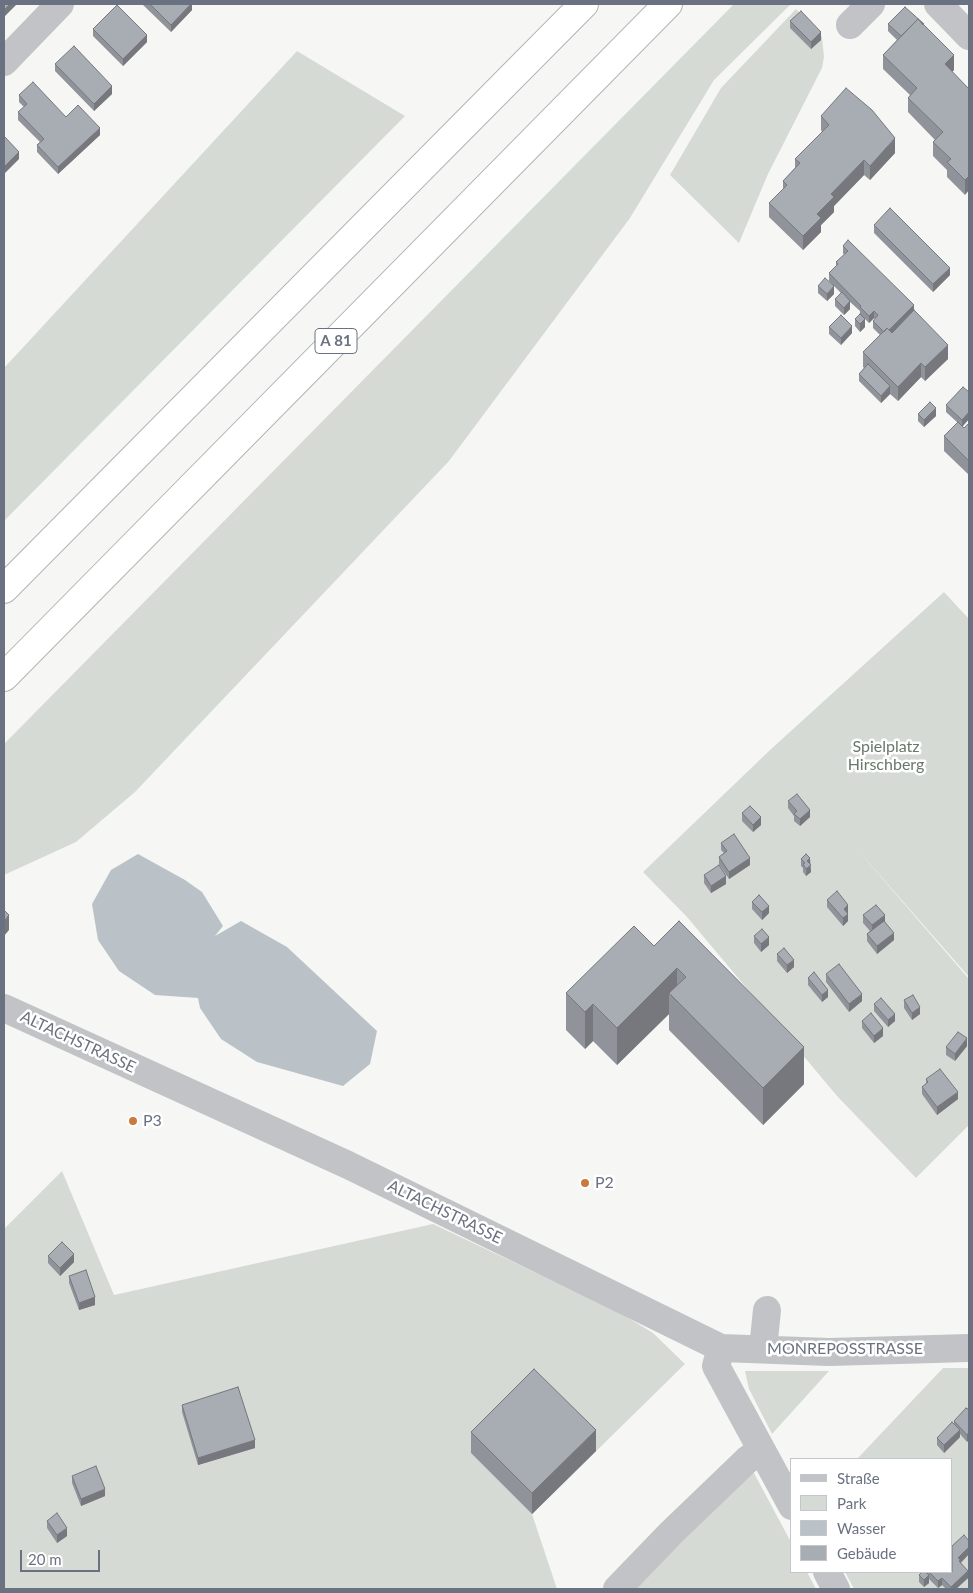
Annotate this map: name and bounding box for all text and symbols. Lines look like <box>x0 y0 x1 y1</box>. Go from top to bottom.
road number: A 81 <box>315 328 357 354</box>
park label: Spielplatz Hirschberg <box>848 737 924 775</box>
street label: ALTACHSTRASSE <box>17 1007 139 1077</box>
place label: P3 <box>143 1111 162 1131</box>
marker: P3 <box>127 1115 139 1127</box>
place label: P2 <box>595 1173 614 1193</box>
street label: ALTACHSTRASSE <box>385 1176 505 1248</box>
marker: P2 <box>579 1177 591 1189</box>
street label: MONREPOSSTRASSE <box>767 1339 923 1359</box>
legend <box>790 1458 953 1573</box>
text: Straße <box>837 1469 880 1487</box>
text: Park <box>837 1494 866 1512</box>
text: Wasser <box>837 1519 886 1537</box>
scale bar <box>22 1540 102 1572</box>
text: Gebäude <box>837 1544 896 1562</box>
text: 20 m <box>28 1550 62 1568</box>

